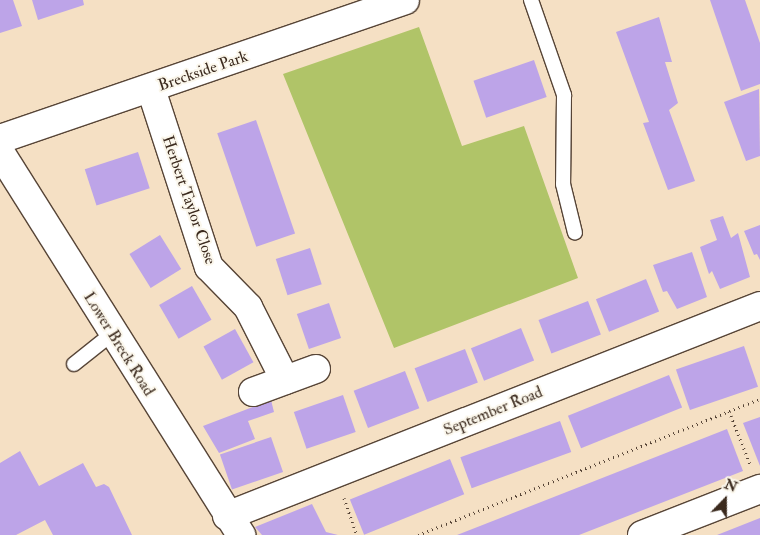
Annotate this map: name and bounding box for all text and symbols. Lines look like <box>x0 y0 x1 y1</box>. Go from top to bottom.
street label: Breckside Park <box>156 47 250 95</box>
street label: Herbert Taylor Close <box>158 133 220 267</box>
street label: Lower Breck Road <box>79 288 159 400</box>
street label: September Road <box>441 382 545 440</box>
north arrow <box>700 475 750 525</box>
text: N <box>722 475 740 496</box>

